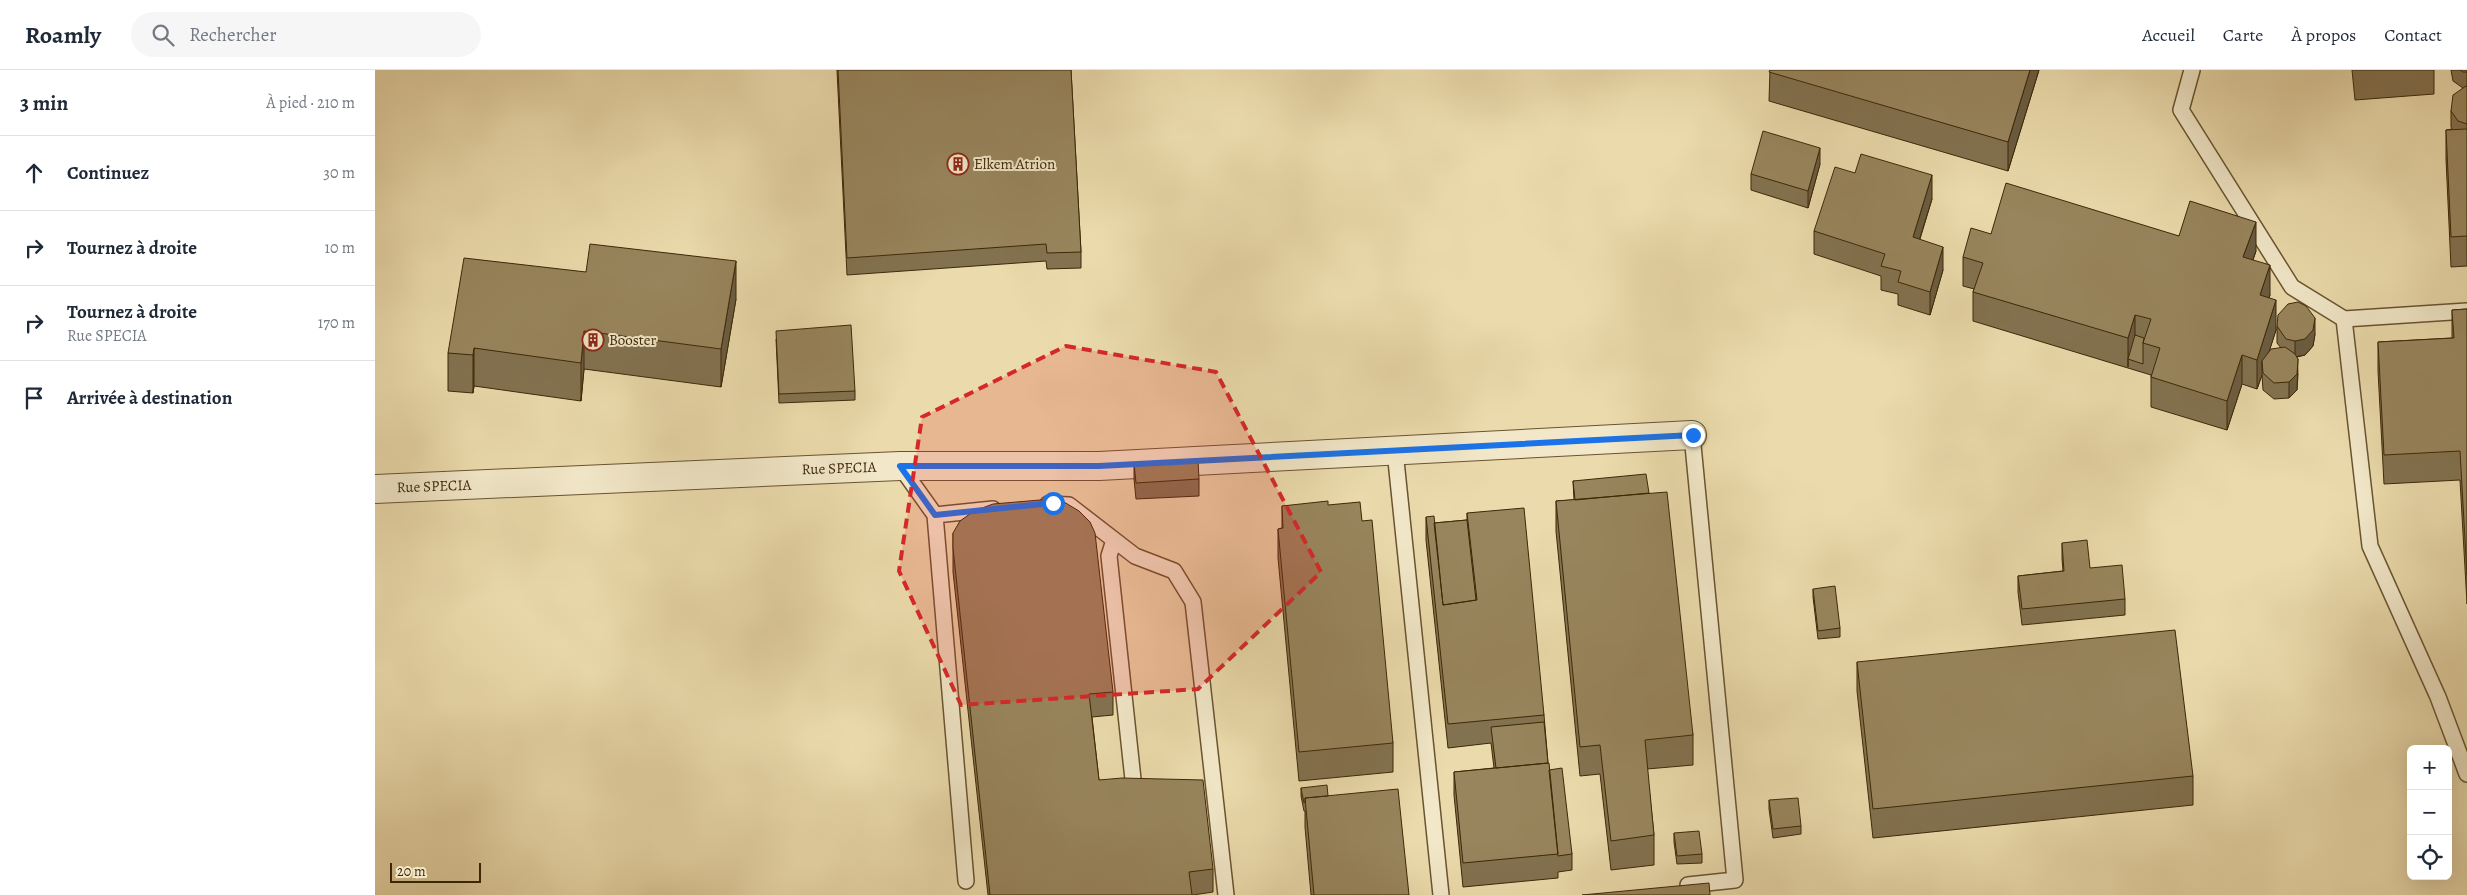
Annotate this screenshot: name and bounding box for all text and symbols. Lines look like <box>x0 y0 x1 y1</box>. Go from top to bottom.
search box <box>131 12 481 57</box>
text: Roamly <box>25 19 101 51</box>
icon: search <box>149 21 177 49</box>
text: Rechercher <box>189 22 277 48</box>
text: Accueil <box>2142 23 2195 47</box>
text: Carte <box>2223 23 2263 47</box>
text: À propos <box>2291 23 2356 47</box>
text: Contact <box>2384 23 2442 47</box>
text: 3 min <box>20 89 68 117</box>
text: À pied · 210 m <box>266 92 355 114</box>
building icon: Elkem Atrion <box>946 152 970 176</box>
place label: Elkem Atrion <box>974 154 1055 174</box>
icon: ahead <box>20 159 48 187</box>
text: Continuez <box>67 160 149 186</box>
text: 30 m <box>323 162 355 184</box>
icon: right <box>20 234 48 262</box>
text: Tournez à droite <box>67 235 197 261</box>
text: 10 m <box>325 237 355 259</box>
text: Tournez à droite <box>67 299 197 325</box>
icon: right <box>20 309 48 337</box>
text: 170 m <box>318 312 355 334</box>
text: Rue SPECIA <box>67 325 147 347</box>
building icon: Booster <box>581 328 605 352</box>
place label: Booster <box>609 330 656 350</box>
icon: arrive <box>20 384 48 412</box>
text: Arrivée à destination <box>67 385 232 411</box>
route end <box>1682 424 1705 447</box>
street label: Rue SPECIA <box>801 457 877 479</box>
street label: Rue SPECIA <box>396 475 472 497</box>
route start <box>1042 492 1065 515</box>
map controls <box>2407 745 2452 880</box>
button: + <box>2407 745 2452 790</box>
button: − <box>2407 790 2452 835</box>
button: locate <box>2407 835 2452 880</box>
scale bar <box>390 860 481 883</box>
text: 20 m <box>397 862 426 881</box>

